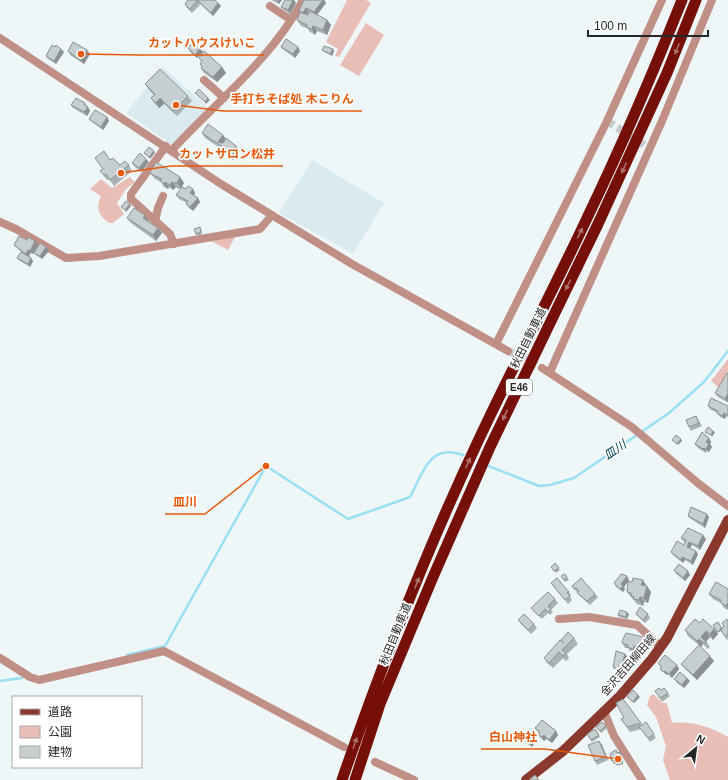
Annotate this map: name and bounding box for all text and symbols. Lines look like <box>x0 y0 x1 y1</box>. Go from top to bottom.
scale bar <box>588 12 708 38</box>
text: 100 m <box>594 19 627 33</box>
callout: カットハウスけいこ <box>140 31 264 55</box>
text: カットハウスけいこ <box>148 36 256 50</box>
one-way arrow <box>673 44 679 56</box>
callout: 手打ちそば処 木こりん <box>223 87 362 111</box>
text: 手打ちそば処 木こりん <box>230 92 354 106</box>
callout: カットサロン松井 <box>171 142 283 166</box>
text: カットサロン松井 <box>179 147 275 161</box>
one-way arrow <box>620 162 627 174</box>
one-way arrow <box>577 227 583 239</box>
one-way arrow <box>565 280 571 291</box>
street label: 秋田自動車道 <box>508 306 548 370</box>
road number: E46 <box>506 379 532 395</box>
one-way arrow <box>502 409 508 421</box>
water label: 皿川 <box>601 436 631 463</box>
one-way arrow <box>466 457 472 469</box>
callout: 皿川 <box>165 490 205 514</box>
text: 皿川 <box>173 495 197 509</box>
one-way arrow <box>414 577 420 588</box>
street label: 秋田自動車道 <box>377 601 413 667</box>
street label: 金沢吉田柳田線 <box>598 632 658 698</box>
legend <box>12 696 142 768</box>
text: 道路 <box>48 705 72 719</box>
text: 公園 <box>48 725 72 739</box>
callout: 白山神社 <box>481 725 545 749</box>
north arrow <box>676 728 716 768</box>
text: 白山神社 <box>489 730 537 744</box>
text: N <box>694 732 707 746</box>
one-way arrow <box>352 737 358 749</box>
text: 建物 <box>48 745 72 759</box>

